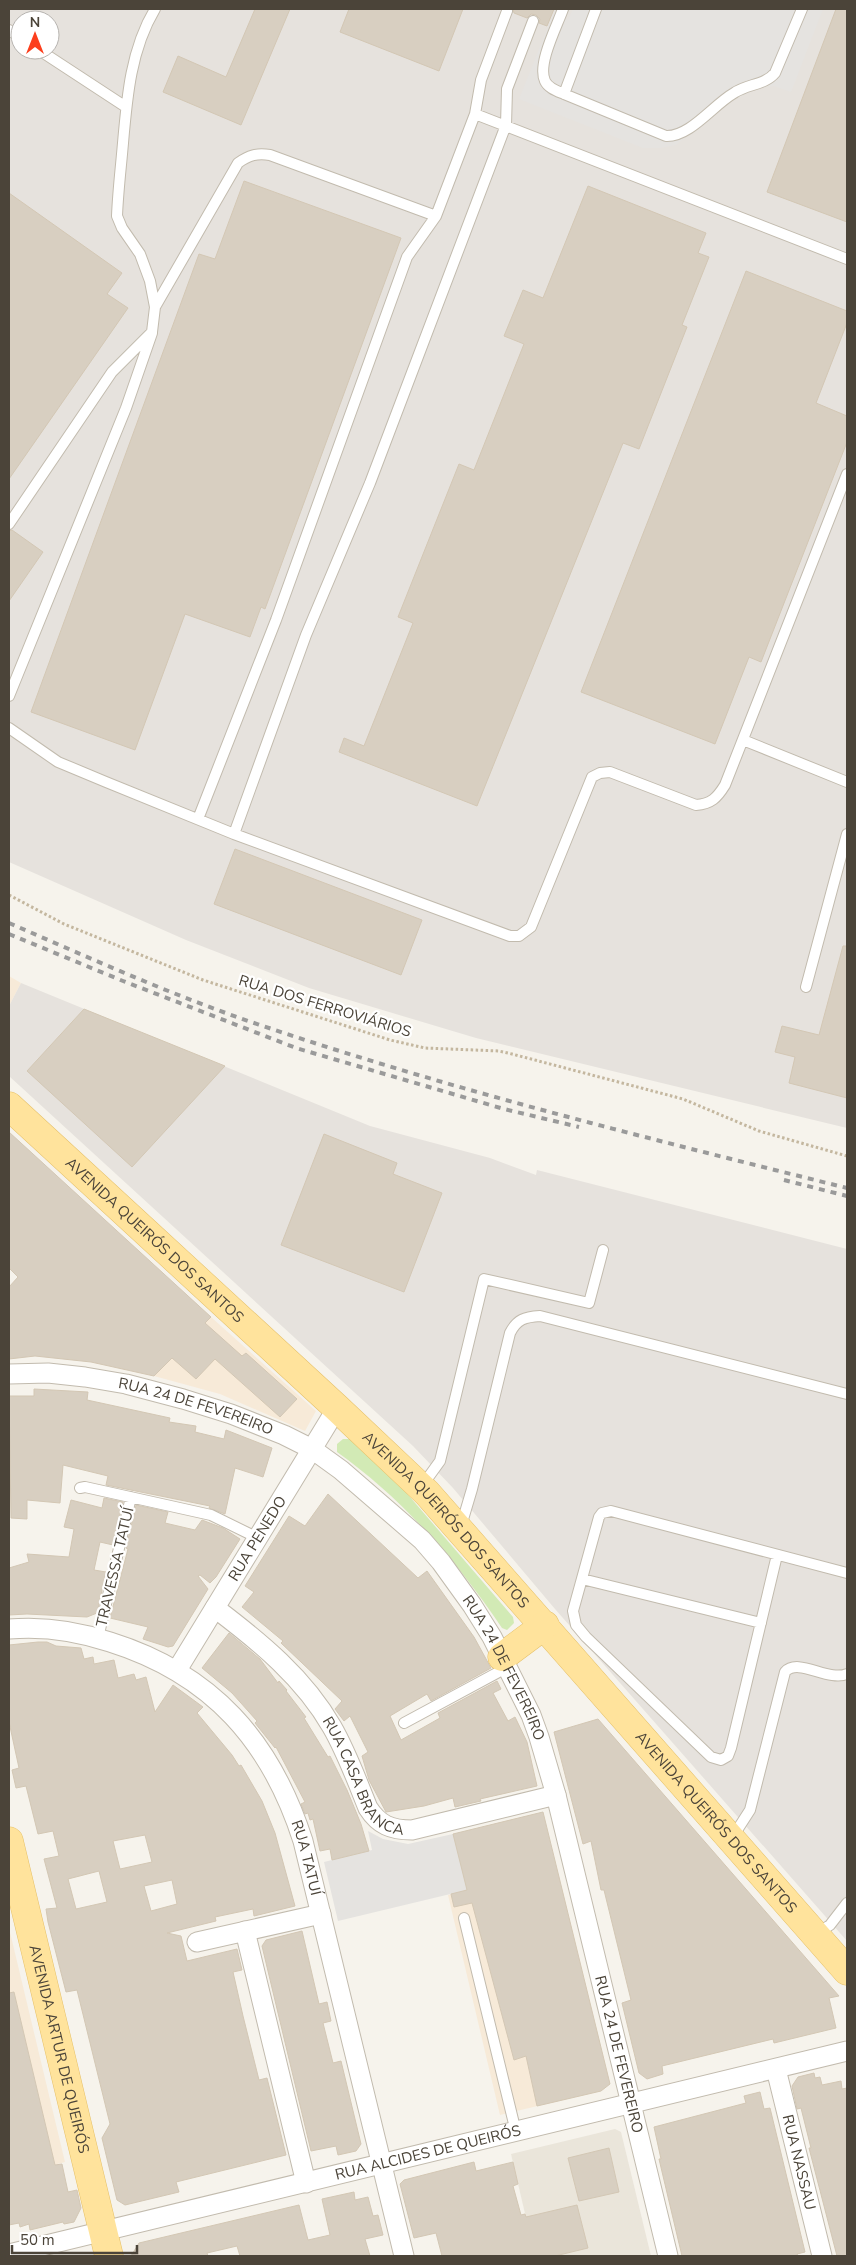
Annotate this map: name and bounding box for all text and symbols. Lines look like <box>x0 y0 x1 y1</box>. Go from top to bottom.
north arrow <box>10 10 60 60</box>
text: N <box>30 13 40 32</box>
street label: RUA DOS FERROVIÁRIOS <box>236 970 414 1042</box>
street label: AVENIDA QUEIRÓS DOS SANTOS <box>61 1153 248 1327</box>
street label: RUA 24 DE FEVEREIRO <box>117 1373 276 1440</box>
street label: AVENIDA QUEIRÓS DOS SANTOS <box>358 1427 534 1612</box>
street label: RUA PENEDO <box>224 1492 291 1585</box>
street label: TRAVESSA TATUÍ <box>91 1504 139 1629</box>
street label: RUA 24 DE FEVEREIRO <box>458 1591 549 1743</box>
street label: RUA CASA BRANCA <box>318 1713 406 1840</box>
street label: AVENIDA QUEIRÓS DOS SANTOS <box>631 1727 802 1917</box>
street label: RUA TATUÍ <box>287 1817 326 1898</box>
street label: AVENIDA ARTUR DE QUEIRÓS <box>24 1943 94 2155</box>
street label: RUA 24 DE FEVEREIRO <box>590 1974 648 2135</box>
street label: RUA NASSAU <box>778 2112 820 2212</box>
street label: RUA ALCIDES DE QUEIRÓS <box>333 2120 523 2185</box>
scale bar <box>12 2222 138 2254</box>
text: 50 m <box>20 2230 55 2250</box>

